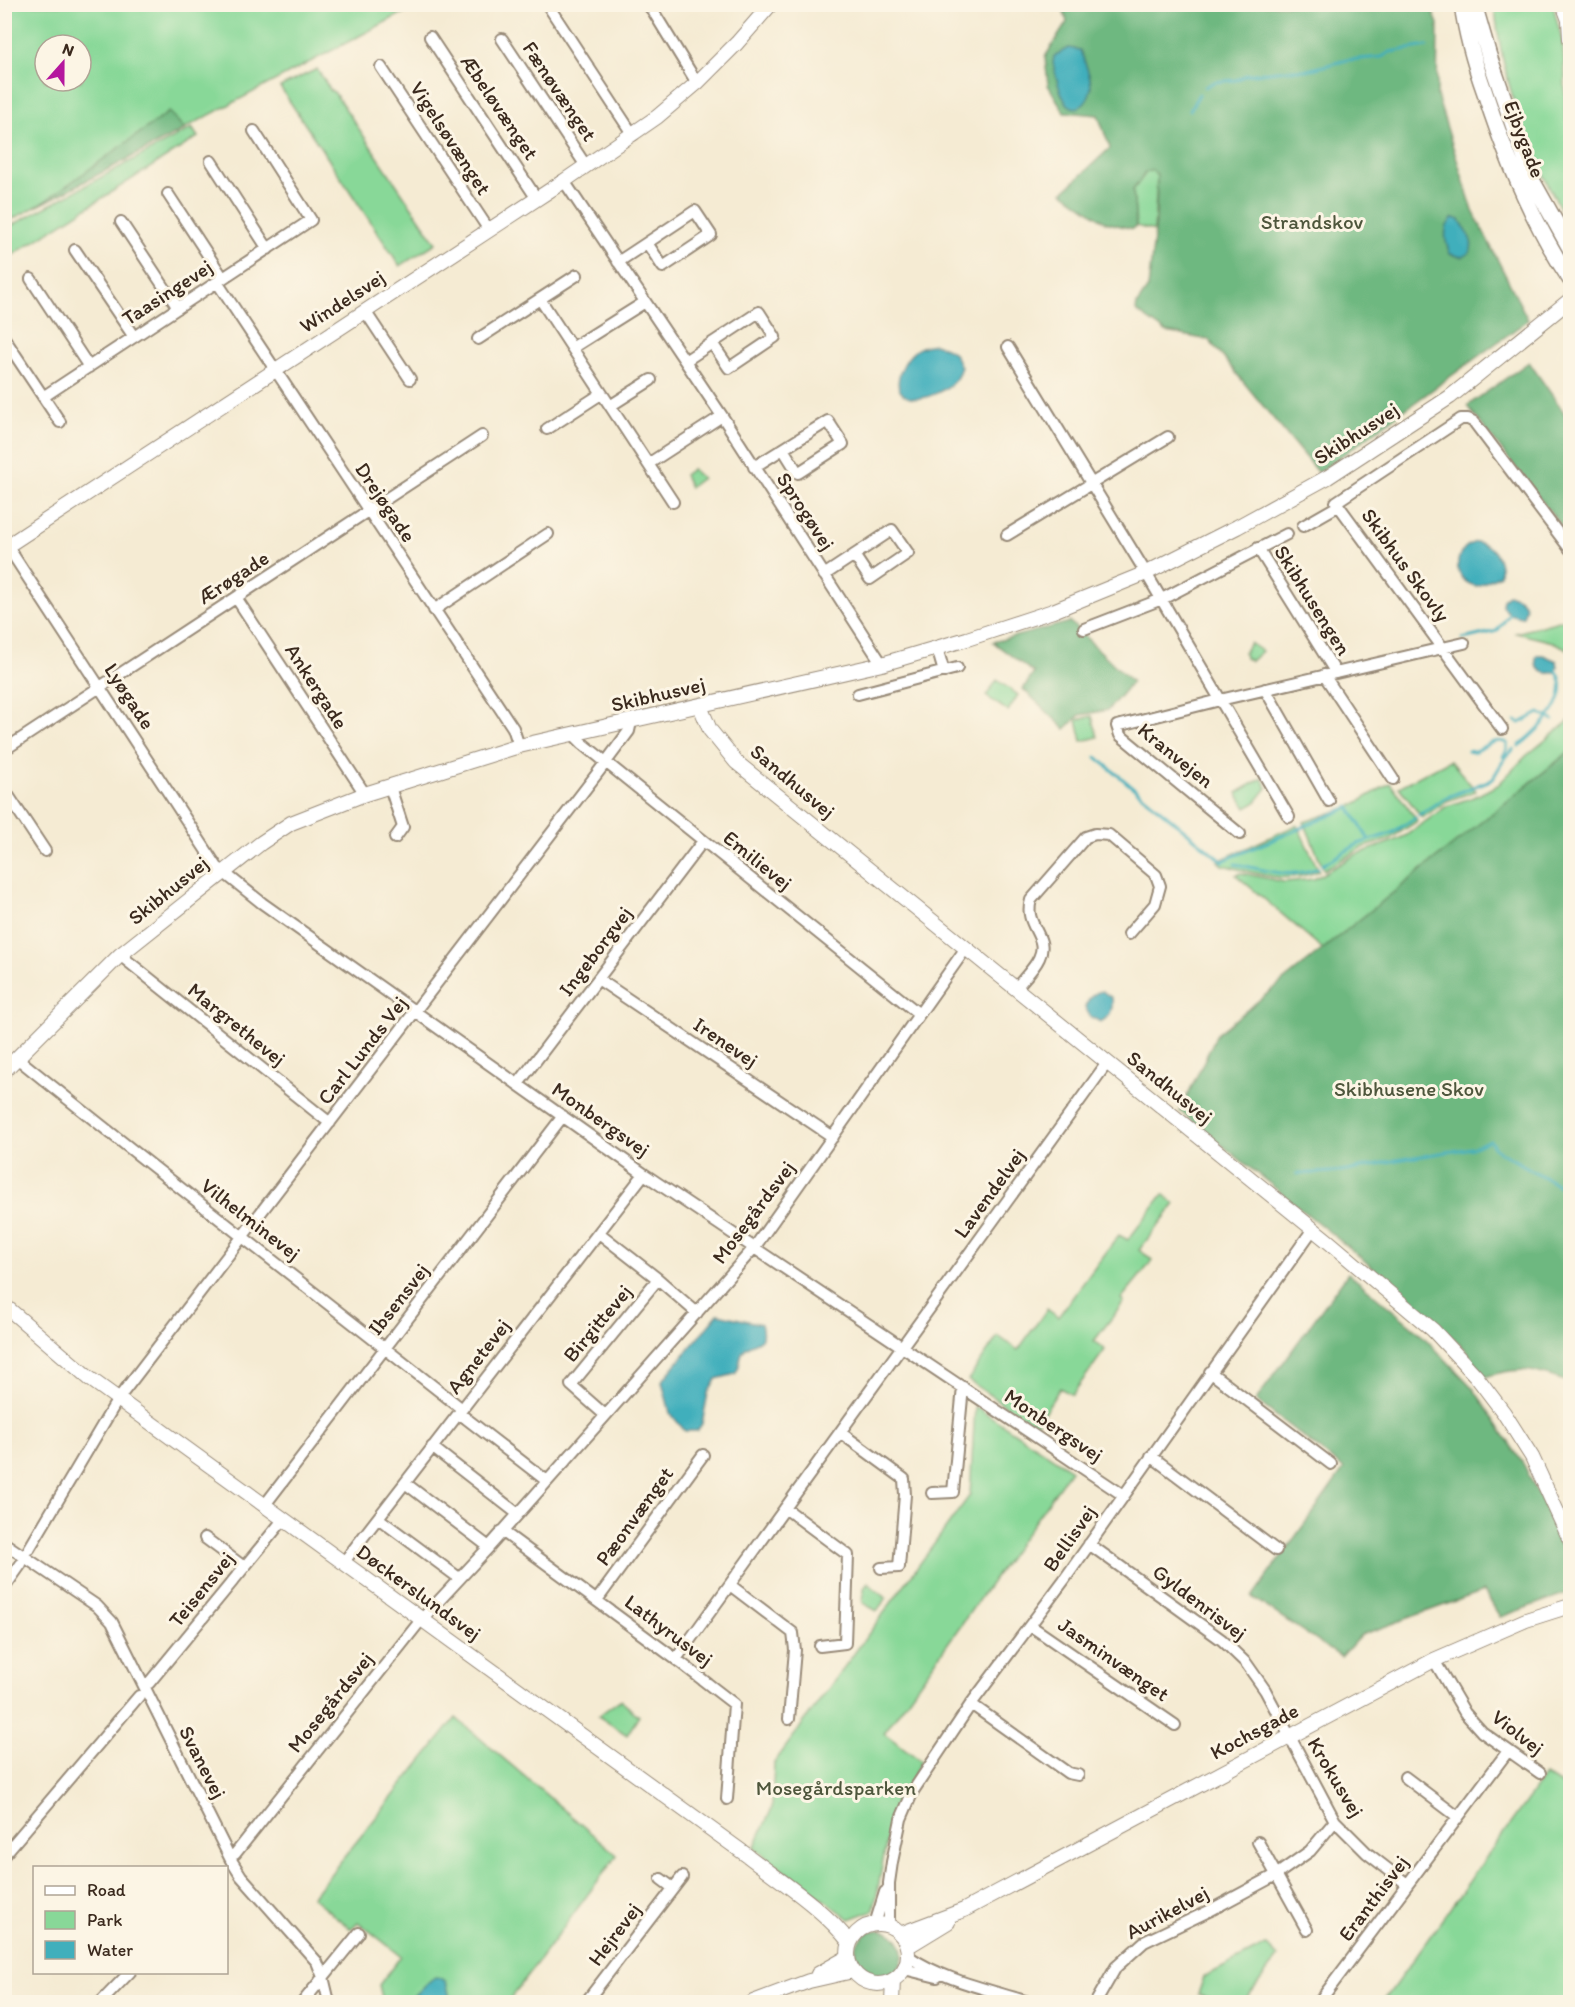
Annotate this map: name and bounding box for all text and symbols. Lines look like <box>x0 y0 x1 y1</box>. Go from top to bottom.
north arrow <box>33 33 93 93</box>
street label: Fænøvænget <box>518 36 603 146</box>
text: N <box>60 39 77 60</box>
street label: Æbeløvænget <box>456 50 544 164</box>
street label: Vigelsøvænget <box>405 77 497 199</box>
street label: Ejbygade <box>1499 97 1551 181</box>
park label: Strandskov <box>1261 209 1364 234</box>
street label: Taasingevej <box>117 254 217 330</box>
street label: Windelsvej <box>295 264 389 338</box>
street label: Skibhusvej <box>1309 396 1403 470</box>
street label: Drejøgade <box>350 457 422 547</box>
street label: Sprogøvej <box>772 467 840 555</box>
street label: Skibhus Skovly <box>1356 503 1456 627</box>
street label: Skibhusengen <box>1269 540 1357 660</box>
street label: Ærøgade <box>193 545 273 609</box>
street label: Ankergade <box>280 639 354 733</box>
street label: Lyøgade <box>99 658 161 734</box>
street label: Skibhusvej <box>608 671 708 717</box>
street label: Kranvejen <box>1133 717 1219 793</box>
street label: Sandhusvej <box>746 738 840 824</box>
street label: Emilievej <box>719 825 797 895</box>
street label: Skibhusvej <box>123 850 213 930</box>
street label: Ingeborgvej <box>553 901 637 1001</box>
street label: Margrethevej <box>183 977 291 1071</box>
street label: Carl Lunds Vej <box>312 991 412 1109</box>
street label: Irenevej <box>689 1011 763 1073</box>
street label: Sandhusvej <box>1122 1045 1218 1129</box>
street label: Monbergsvej <box>547 1076 655 1162</box>
park label: Skibhusene Skov <box>1334 1076 1484 1101</box>
street label: Lavendelvej <box>948 1143 1030 1243</box>
street label: Mosegårdsvej <box>706 1156 800 1268</box>
street label: Vilhelminevej <box>196 1172 306 1266</box>
street label: Ibsensvej <box>362 1258 434 1340</box>
street label: Birgittevej <box>557 1279 637 1367</box>
street label: Agnetevej <box>441 1314 515 1398</box>
street label: Monbergsvej <box>1000 1383 1108 1467</box>
street label: Pæonvænget <box>590 1462 678 1570</box>
street label: Bellisvej <box>1037 1500 1101 1576</box>
street label: Døckerslundsvej <box>352 1538 486 1646</box>
street label: Teisensvej <box>163 1546 239 1632</box>
street label: Gyldenrisvej <box>1148 1559 1252 1645</box>
street label: Lathyrusvej <box>620 1589 718 1671</box>
street label: Jasminvænget <box>1054 1612 1174 1707</box>
street label: Mosegårdsvej <box>282 1647 378 1757</box>
street label: Kochsgade <box>1206 1697 1302 1765</box>
street label: Violvej <box>1487 1704 1549 1760</box>
street label: Svanevej <box>174 1721 232 1803</box>
street label: Krokusvej <box>1302 1732 1370 1822</box>
park label: Mosegårdsparken <box>756 1775 916 1800</box>
street label: Eranthisvej <box>1333 1850 1413 1946</box>
legend <box>33 1866 228 1974</box>
text: Road <box>87 1879 126 1901</box>
street label: Aurikelvej <box>1121 1880 1213 1944</box>
street label: Hejrevej <box>582 1897 646 1971</box>
text: Park <box>87 1909 122 1931</box>
text: Water <box>87 1939 133 1961</box>

